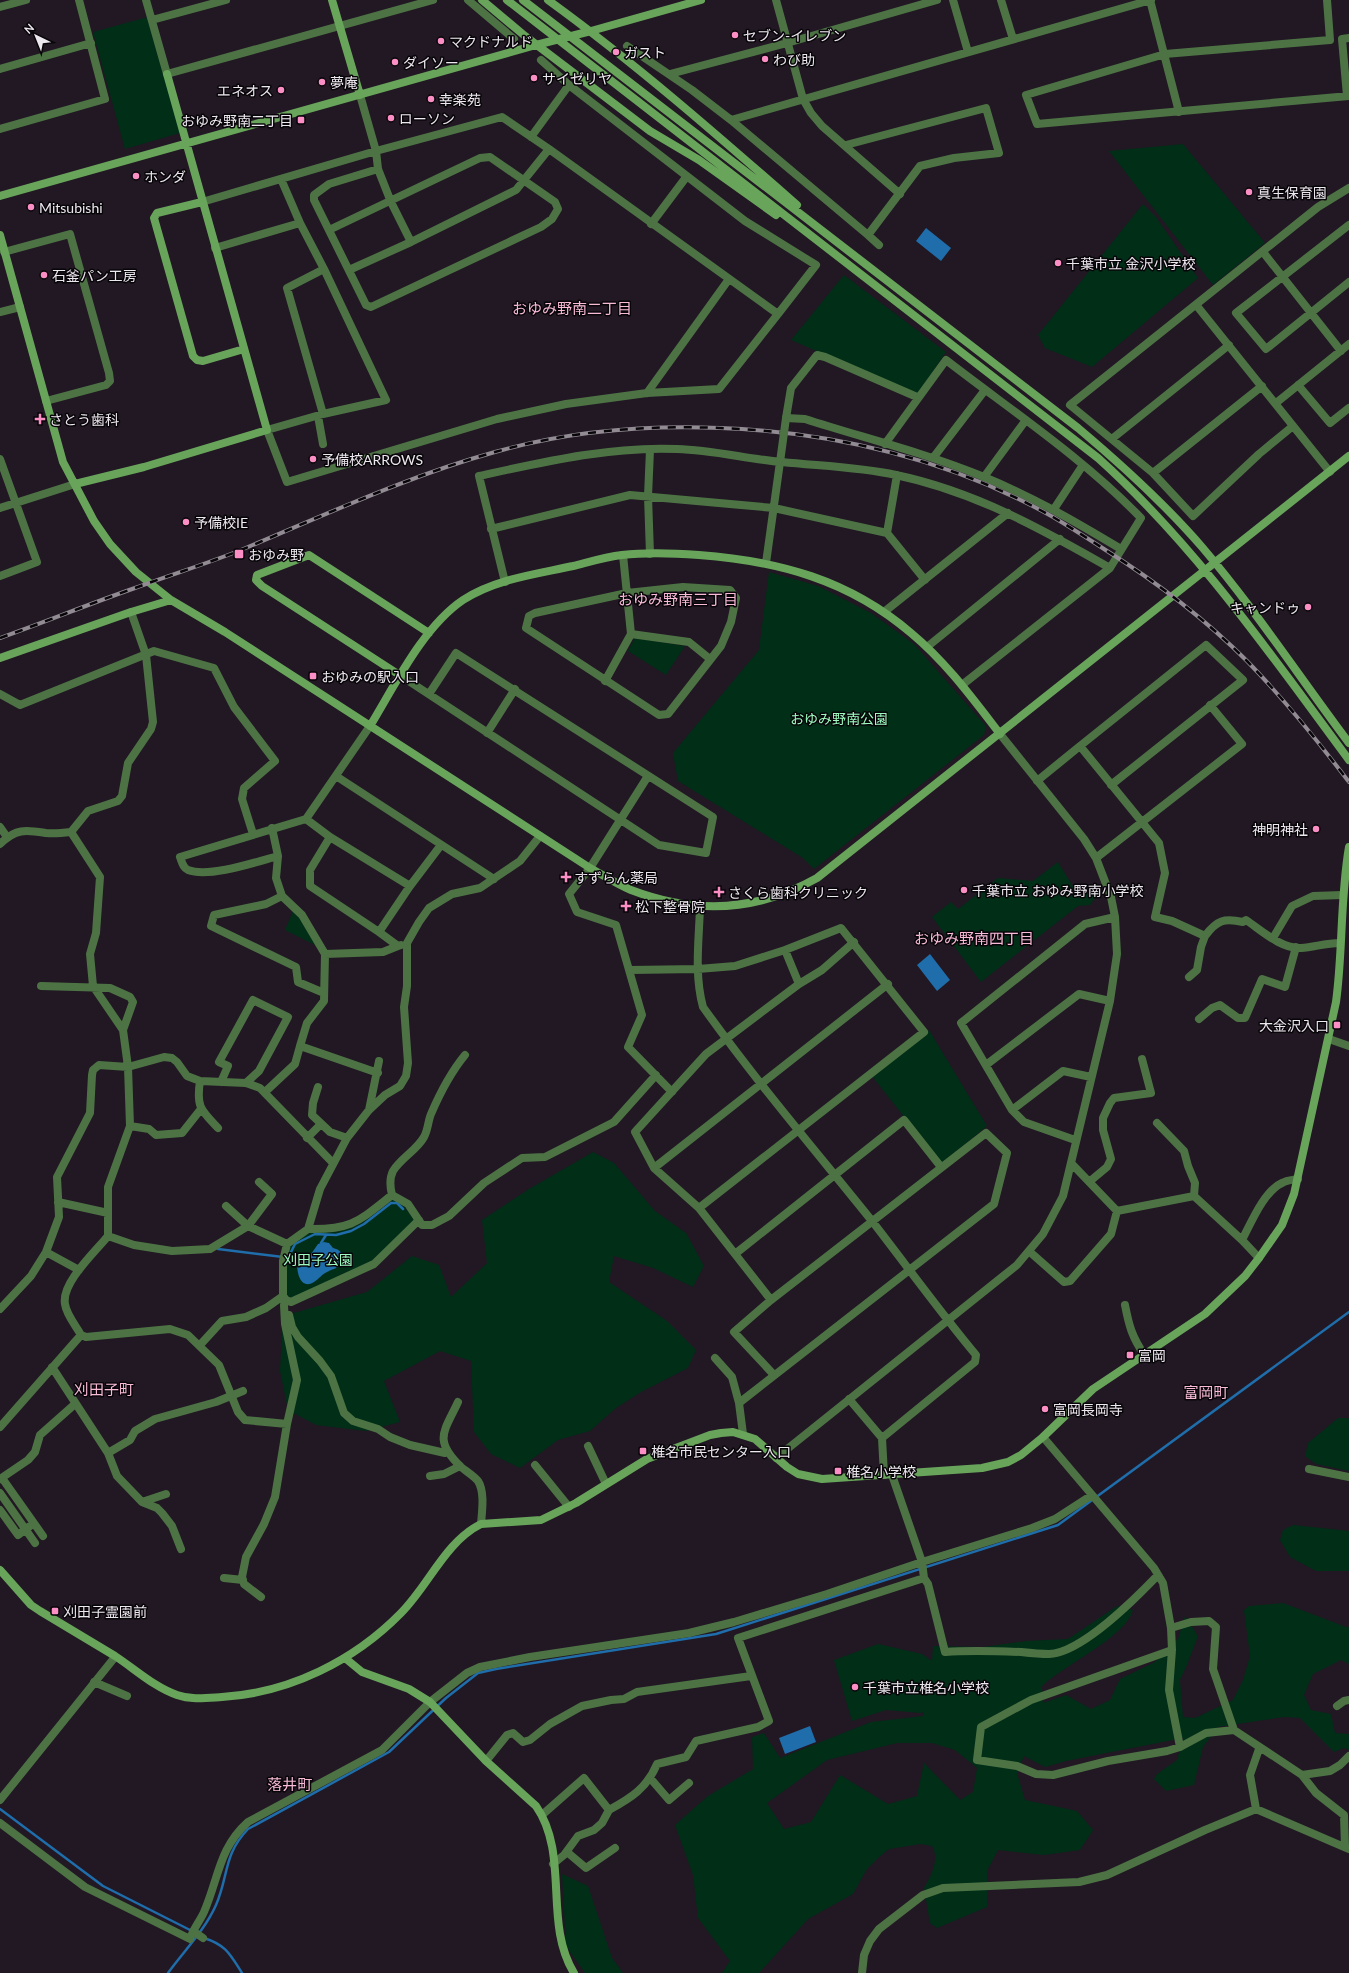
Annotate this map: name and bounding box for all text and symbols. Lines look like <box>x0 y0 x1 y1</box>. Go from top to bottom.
north arrow <box>16 16 56 56</box>
text: N <box>21 21 36 36</box>
place label: セブン-イレブン <box>743 27 846 44</box>
marker: セブン-イレブン <box>730 30 740 40</box>
place label: マクドナルド <box>449 33 533 50</box>
marker: マクドナルド <box>436 36 446 46</box>
place label: ガスト <box>624 44 666 61</box>
marker: ガスト <box>611 47 621 57</box>
place label: わび助 <box>773 51 815 68</box>
place label: ダイソー <box>403 54 459 71</box>
marker: わび助 <box>760 54 770 64</box>
marker: ダイソー <box>390 57 400 67</box>
place label: サイゼリヤ <box>542 70 612 87</box>
marker: サイゼリヤ <box>529 73 539 83</box>
place label: 夢庵 <box>330 74 358 91</box>
marker: 夢庵 <box>317 77 327 87</box>
place label: エネオス <box>217 82 273 99</box>
marker: エネオス <box>276 85 286 95</box>
place label: 幸楽苑 <box>439 91 481 108</box>
marker: 幸楽苑 <box>426 94 436 104</box>
place label: ローソン <box>399 110 455 127</box>
place label: おゆみ野南二丁目 <box>181 112 293 129</box>
marker: ローソン <box>386 113 396 123</box>
marker: おゆみ野南二丁目 <box>296 115 306 125</box>
place label: ホンダ <box>144 168 186 185</box>
marker: ホンダ <box>131 171 141 181</box>
place label: 真生保育園 <box>1257 184 1327 201</box>
marker: 真生保育園 <box>1244 187 1254 197</box>
place label: Mitsubishi <box>39 199 103 216</box>
marker: Mitsubishi <box>26 202 36 212</box>
place label: 千葉市立 金沢小学校 <box>1066 255 1196 272</box>
marker: 千葉市立 金沢小学校 <box>1053 258 1063 268</box>
place label: 石釜パン工房 <box>52 267 137 284</box>
marker: 石釜パン工房 <box>39 270 49 280</box>
district label: おゆみ野南二丁目 <box>512 299 632 317</box>
place label: さとう歯科 <box>49 411 119 428</box>
marker: さとう歯科 <box>34 413 46 425</box>
place label: 予備校ARROWS <box>321 451 423 468</box>
marker: 予備校ARROWS <box>308 454 318 464</box>
place label: 予備校IE <box>194 514 248 531</box>
marker: 予備校IE <box>181 517 191 527</box>
place label: おゆみ野 <box>248 546 304 563</box>
marker: おゆみ野 <box>233 548 245 560</box>
district label: おゆみ野南三丁目 <box>618 590 738 608</box>
place label: キャンドゥ <box>1230 599 1300 616</box>
marker: キャンドゥ <box>1303 602 1313 612</box>
place label: おゆみの駅入口 <box>321 668 419 685</box>
marker: おゆみの駅入口 <box>308 671 318 681</box>
park label: おゆみ野南公園 <box>790 710 888 727</box>
place label: 神明神社 <box>1252 821 1308 838</box>
marker: 神明神社 <box>1311 824 1321 834</box>
place label: すずらん薬局 <box>574 869 658 886</box>
marker: すずらん薬局 <box>561 872 571 882</box>
place label: 千葉市立 おゆみ野南小学校 <box>972 882 1144 899</box>
place label: さくら歯科クリニック <box>728 884 868 901</box>
marker: 千葉市立 おゆみ野南小学校 <box>959 885 969 895</box>
marker: さくら歯科クリニック <box>713 886 725 898</box>
place label: 松下整骨院 <box>635 898 705 915</box>
marker: 松下整骨院 <box>620 900 632 912</box>
district label: おゆみ野南四丁目 <box>914 929 1034 947</box>
place label: 大金沢入口 <box>1259 1017 1329 1034</box>
marker: 大金沢入口 <box>1332 1020 1342 1030</box>
park label: 刈田子公園 <box>283 1251 353 1268</box>
place label: 富岡 <box>1138 1347 1166 1364</box>
marker: 富岡 <box>1125 1350 1135 1360</box>
district label: 刈田子町 <box>74 1380 134 1398</box>
district label: 富岡町 <box>1183 1383 1229 1401</box>
place label: 富岡長岡寺 <box>1053 1401 1123 1418</box>
marker: 富岡長岡寺 <box>1040 1404 1050 1414</box>
place label: 椎名市民センター入口 <box>651 1443 791 1460</box>
marker: 椎名市民センター入口 <box>638 1446 648 1456</box>
place label: 椎名小学校 <box>846 1463 916 1480</box>
marker: 椎名小学校 <box>833 1466 843 1476</box>
place label: 刈田子霊園前 <box>63 1603 147 1620</box>
marker: 刈田子霊園前 <box>50 1606 60 1616</box>
place label: 千葉市立椎名小学校 <box>863 1679 989 1696</box>
marker: 千葉市立椎名小学校 <box>850 1682 860 1692</box>
district label: 落井町 <box>267 1775 313 1793</box>

